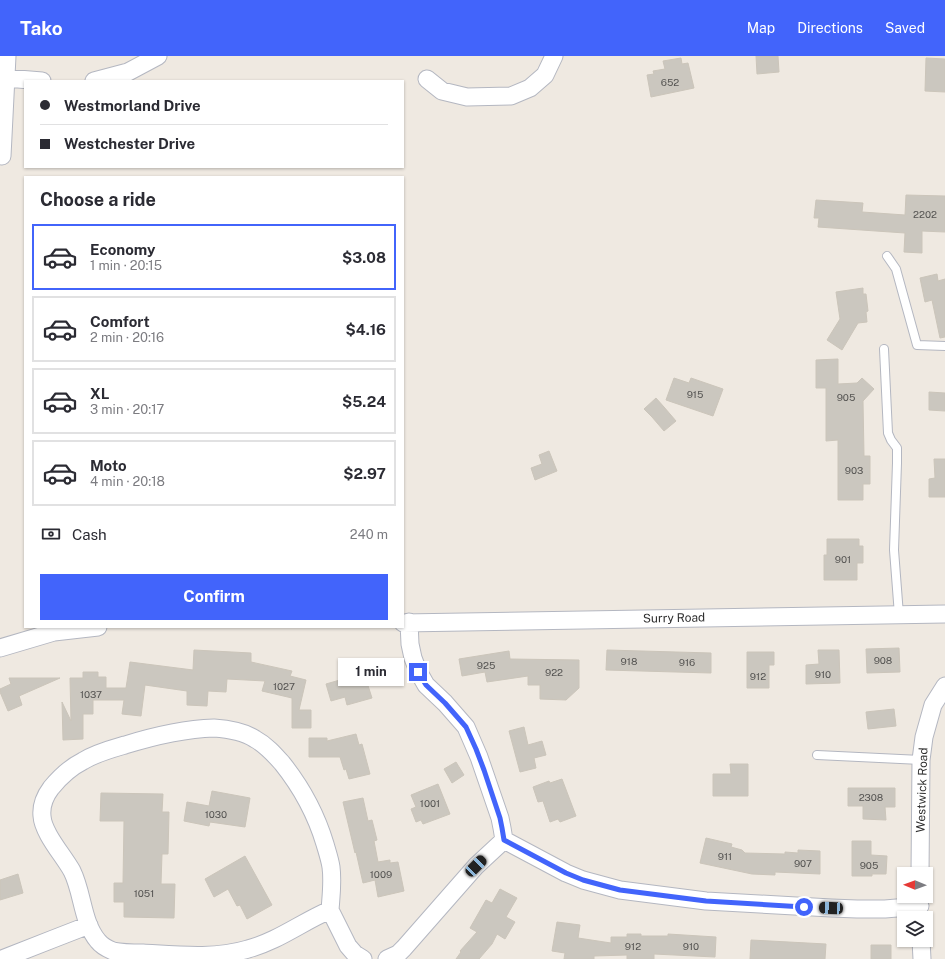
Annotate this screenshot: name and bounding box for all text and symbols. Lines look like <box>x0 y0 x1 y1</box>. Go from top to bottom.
text: Tako <box>20 17 63 39</box>
text: Map <box>747 20 775 36</box>
text: Directions <box>797 20 863 36</box>
text: Saved <box>885 20 925 36</box>
house number: 652 <box>661 76 679 88</box>
text: Westmorland Drive <box>64 97 201 114</box>
text: Westchester Drive <box>64 135 195 152</box>
text: Choose a ride <box>40 189 156 210</box>
house number: 2202 <box>913 208 937 220</box>
icon: car <box>42 239 78 275</box>
text: Economy <box>90 241 155 258</box>
text: $3.08 <box>342 249 386 266</box>
text: 1 min · 20:15 <box>90 258 162 273</box>
icon: car <box>42 311 78 347</box>
text: Comfort <box>90 313 150 330</box>
text: $4.16 <box>346 321 386 338</box>
text: 2 min · 20:16 <box>90 330 164 345</box>
icon: car <box>42 383 78 419</box>
text: XL <box>90 385 109 402</box>
house number: 915 <box>687 388 703 400</box>
house number: 905 <box>837 391 855 403</box>
text: $5.24 <box>342 393 386 410</box>
text: 3 min · 20:17 <box>90 402 164 417</box>
icon: car <box>42 455 78 491</box>
text: Moto <box>90 457 127 474</box>
house number: 903 <box>845 464 863 476</box>
text: $2.97 <box>343 465 386 482</box>
text: 4 min · 20:18 <box>90 474 165 489</box>
icon: cash <box>40 523 62 545</box>
text: Cash <box>72 526 107 543</box>
text: 240 m <box>350 527 388 542</box>
house number: 901 <box>835 553 851 565</box>
button: Confirm <box>40 574 388 620</box>
street label: Surry Road <box>643 610 705 626</box>
house number: 908 <box>874 654 892 666</box>
house number: 918 <box>621 655 637 667</box>
house number: 916 <box>679 656 695 668</box>
callout: 1 min <box>338 658 404 686</box>
house number: 925 <box>477 659 495 671</box>
route end <box>409 663 427 681</box>
text: 1 min <box>355 664 387 679</box>
house number: 922 <box>545 666 563 678</box>
house number: 910 <box>815 668 831 680</box>
house number: 912 <box>750 670 766 682</box>
house number: 1027 <box>273 680 295 692</box>
house number: 1037 <box>80 688 102 700</box>
street label: Westwick Road <box>914 747 930 833</box>
house number: 2308 <box>859 791 883 803</box>
house number: 1001 <box>420 797 440 809</box>
house number: 1030 <box>205 808 227 820</box>
house number: 911 <box>718 850 732 862</box>
car <box>463 853 489 879</box>
house number: 907 <box>794 857 812 869</box>
house number: 905 <box>860 859 878 871</box>
north arrow <box>897 867 933 903</box>
map controls <box>897 867 933 947</box>
house number: 1009 <box>370 868 392 880</box>
house number: 1051 <box>134 887 154 899</box>
route start <box>795 898 813 916</box>
car <box>819 901 843 915</box>
button: layers <box>897 911 933 947</box>
house number: 912 <box>625 940 641 952</box>
house number: 910 <box>683 940 699 952</box>

